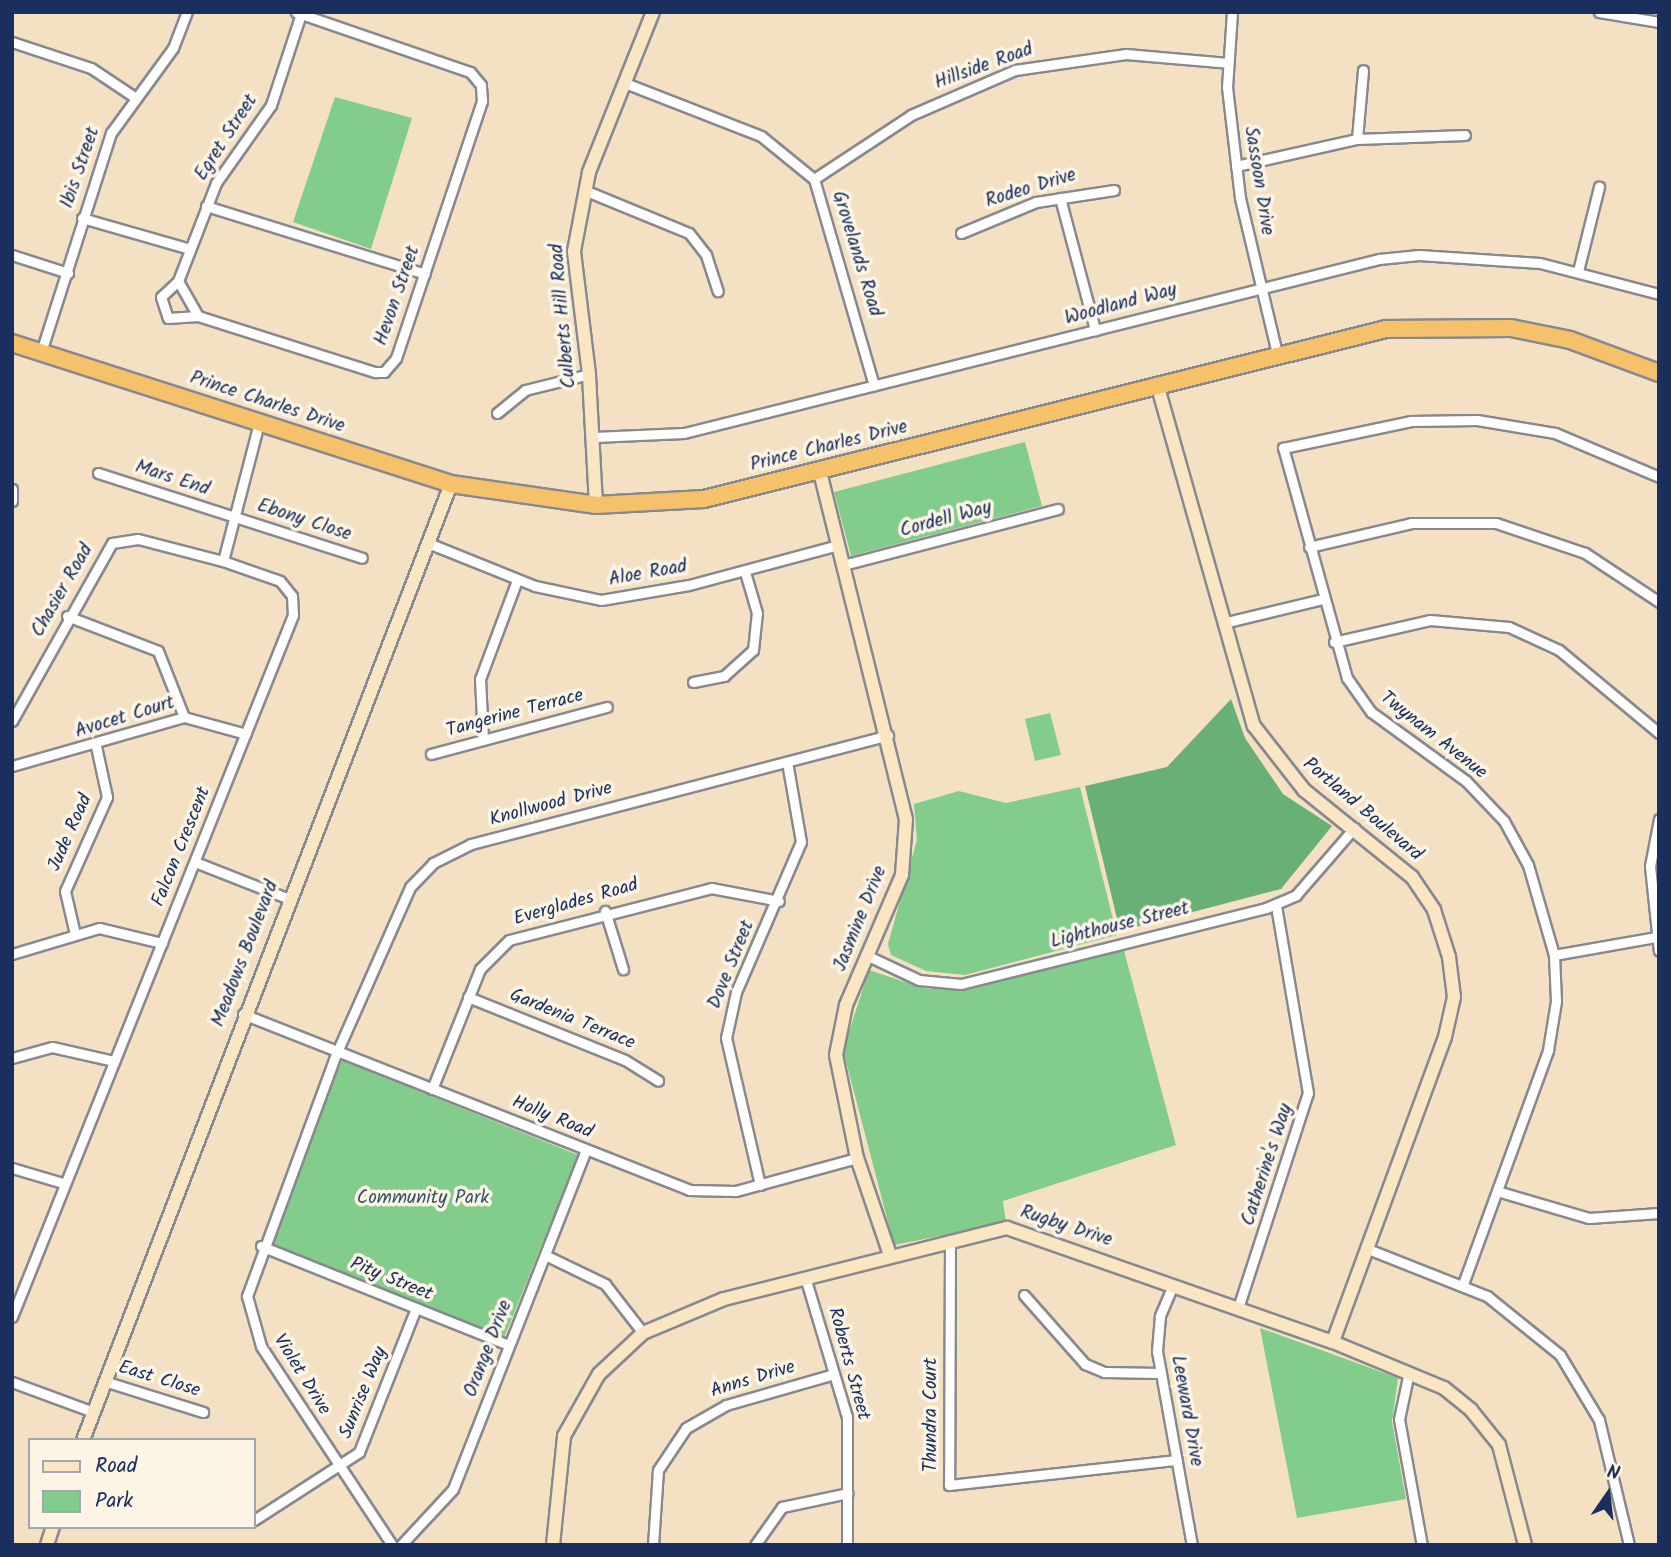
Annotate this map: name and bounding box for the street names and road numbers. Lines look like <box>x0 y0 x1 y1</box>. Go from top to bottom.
street label: Hillside Road <box>932 39 1036 95</box>
street label: Egret Street <box>191 91 263 185</box>
street label: Ibis Street <box>57 124 105 212</box>
street label: Sassoon Drive <box>1238 125 1278 237</box>
street label: Rodeo Drive <box>983 164 1079 214</box>
street label: Grovelands Road <box>826 188 886 320</box>
street label: Hevon Street <box>370 243 426 349</box>
street label: Culberts Hill Road <box>546 243 582 389</box>
street label: Woodland Way <box>1062 279 1180 331</box>
street label: Prince Charles Drive <box>187 367 347 439</box>
street label: Prince Charles Drive <box>748 416 910 478</box>
street label: Mars End <box>132 456 212 502</box>
street label: Ebony Close <box>254 495 354 547</box>
street label: Cordell Way <box>898 497 994 543</box>
street label: Chasier Road <box>27 540 99 642</box>
street label: Aloe Road <box>607 556 689 592</box>
street label: Tangerine Terrace <box>444 685 586 743</box>
street label: Twynam Avenue <box>1375 687 1491 785</box>
street label: Avocet Court <box>72 692 178 744</box>
street label: Portland Boulevard <box>1298 753 1426 867</box>
street label: Knollwood Drive <box>487 778 615 832</box>
street label: Falcon Crescent <box>148 784 216 910</box>
street label: Jude Road <box>44 791 98 875</box>
street label: Jasmine Drive <box>830 863 892 975</box>
street label: Everglades Road <box>511 874 641 932</box>
street label: Meadows Boulevard <box>208 878 284 1030</box>
street label: Lighthouse Street <box>1048 898 1192 954</box>
street label: Dove Street <box>704 918 760 1012</box>
street label: Gardenia Terrace <box>506 984 638 1056</box>
street label: Holly Road <box>508 1091 596 1145</box>
street label: Catherine's Way <box>1238 1101 1298 1229</box>
street label: Rugby Drive <box>1017 1201 1115 1253</box>
street label: Pity Street <box>346 1253 436 1307</box>
street label: Orange Drive <box>460 1297 518 1401</box>
street label: Roberts Street <box>822 1305 874 1423</box>
street label: Violet Drive <box>267 1330 335 1420</box>
street label: Sunrise Way <box>335 1344 393 1442</box>
street label: Leeward Drive <box>1165 1354 1207 1468</box>
street label: Anns Drive <box>708 1356 798 1404</box>
street label: East Close <box>115 1357 203 1403</box>
street label: Thundra Court <box>921 1358 943 1472</box>

